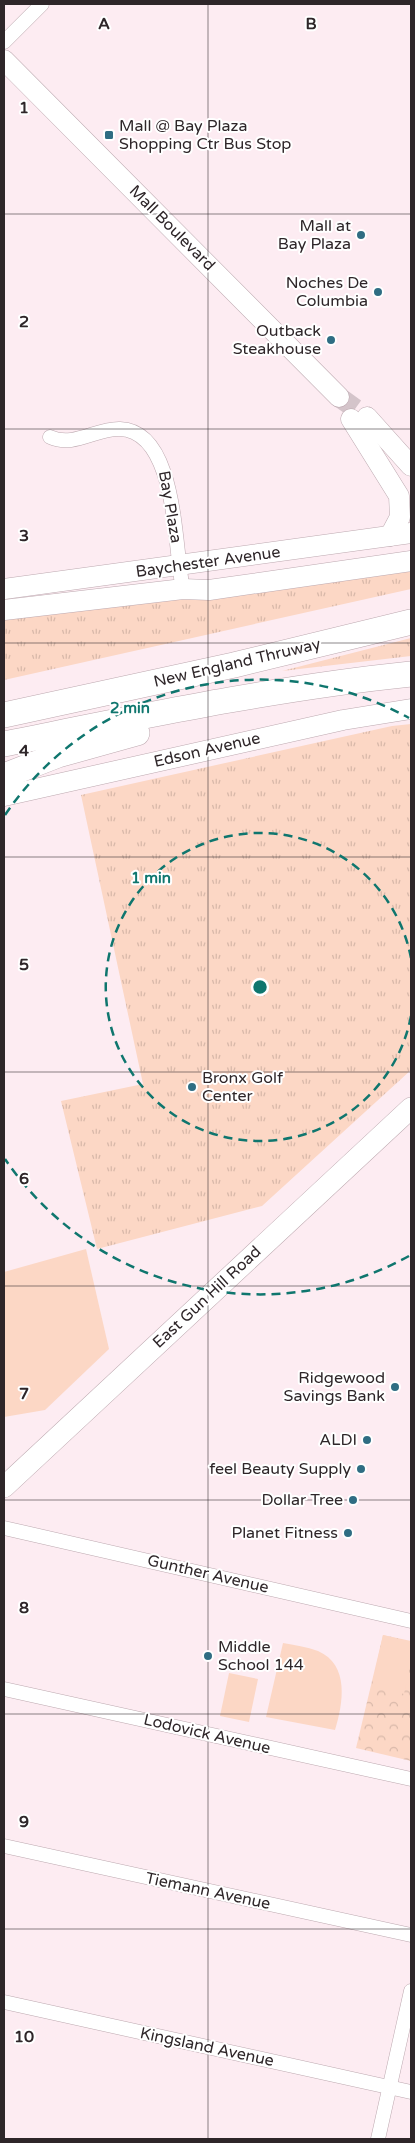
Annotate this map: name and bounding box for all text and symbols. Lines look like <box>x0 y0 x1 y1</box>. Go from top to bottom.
text: A <box>98 14 110 34</box>
text: B <box>305 14 317 34</box>
text: 1 <box>19 98 29 118</box>
place label: Mall @ Bay Plaza Shopping Ctr Bus Stop <box>119 116 291 154</box>
marker: Mall @ Bay Plaza Shopping Ctr Bus Stop <box>103 129 115 141</box>
street label: Mall Boulevard <box>125 181 219 275</box>
place label: Mall at Bay Plaza <box>278 216 351 254</box>
marker: Mall at Bay Plaza <box>355 229 367 241</box>
place label: Noches De Columbia <box>286 273 368 311</box>
marker: Noches De Columbia <box>372 286 384 298</box>
text: 2 <box>19 312 29 332</box>
place label: Outback Steakhouse <box>233 321 321 359</box>
marker: Outback Steakhouse <box>325 334 337 346</box>
street label: Bay Plaza <box>154 469 186 545</box>
text: 3 <box>19 526 29 546</box>
street label: Baychester Avenue <box>134 542 282 582</box>
street label: New England Thruway <box>152 634 323 692</box>
text: 2 min <box>110 699 150 717</box>
street label: Edson Avenue <box>152 728 262 772</box>
text: 4 <box>19 741 29 761</box>
text: 1 min <box>131 869 171 887</box>
text: 5 <box>19 955 29 975</box>
centre of rings <box>251 978 269 996</box>
place label: Bronx Golf Center <box>202 1068 284 1106</box>
marker: Bronx Golf Center <box>186 1081 198 1093</box>
text: 6 <box>19 1169 29 1189</box>
street label: East Gun Hill Road <box>149 1242 265 1352</box>
place label: Ridgewood Savings Bank <box>284 1368 385 1406</box>
marker: Ridgewood Savings Bank <box>389 1381 401 1393</box>
text: 7 <box>19 1384 29 1404</box>
place label: ALDI <box>319 1430 357 1450</box>
marker: ALDI <box>361 1434 373 1446</box>
place label: feel Beauty Supply <box>209 1459 351 1479</box>
marker: feel Beauty Supply <box>355 1463 367 1475</box>
place label: Dollar Tree <box>262 1490 343 1510</box>
marker: Dollar Tree <box>347 1494 359 1506</box>
place label: Planet Fitness <box>231 1523 338 1543</box>
marker: Planet Fitness <box>342 1527 354 1539</box>
street label: Gunther Avenue <box>145 1550 271 1598</box>
text: 8 <box>19 1598 29 1618</box>
place label: Middle School 144 <box>218 1637 304 1675</box>
marker: Middle School 144 <box>202 1650 214 1662</box>
street label: Lodovick Avenue <box>142 1710 272 1758</box>
text: 9 <box>19 1812 29 1832</box>
street label: Tiemann Avenue <box>144 1868 272 1914</box>
street label: Kingsland Avenue <box>138 2023 276 2071</box>
text: 10 <box>14 2027 34 2047</box>

